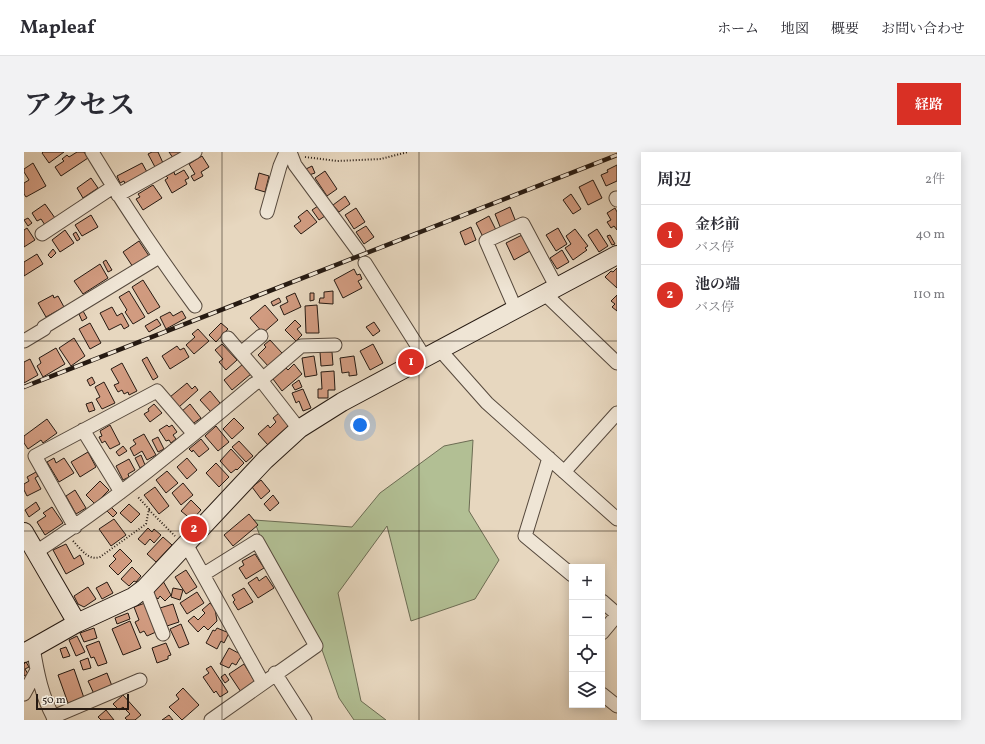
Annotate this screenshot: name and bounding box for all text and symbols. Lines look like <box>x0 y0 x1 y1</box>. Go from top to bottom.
text: Mapleaf <box>20 15 95 41</box>
text: ホーム <box>717 20 759 39</box>
text: 地図 <box>781 20 809 39</box>
text: 概要 <box>831 20 859 39</box>
text: お問い合わせ <box>881 20 965 39</box>
button: 経路 <box>897 83 961 125</box>
text: アクセス <box>24 87 135 126</box>
text: 周辺 <box>657 169 691 192</box>
text: 2件 <box>925 171 945 189</box>
text: 金杉前 <box>695 215 740 236</box>
text: 1 <box>667 226 673 244</box>
text: 40 m <box>916 226 945 244</box>
text: バス停 <box>695 239 734 257</box>
text: 池の端 <box>695 275 740 296</box>
text: 2 <box>667 286 673 304</box>
text: 110 m <box>913 286 945 304</box>
text: バス停 <box>695 299 734 317</box>
pin: 1 <box>398 347 424 377</box>
your location <box>350 415 370 435</box>
pin: 2 <box>181 514 207 544</box>
map controls <box>569 564 605 708</box>
button: + <box>569 564 605 600</box>
button: − <box>569 600 605 636</box>
button: locate <box>569 636 605 672</box>
button: layers <box>569 672 605 708</box>
scale bar <box>36 692 129 711</box>
text: 50 m <box>42 693 66 708</box>

